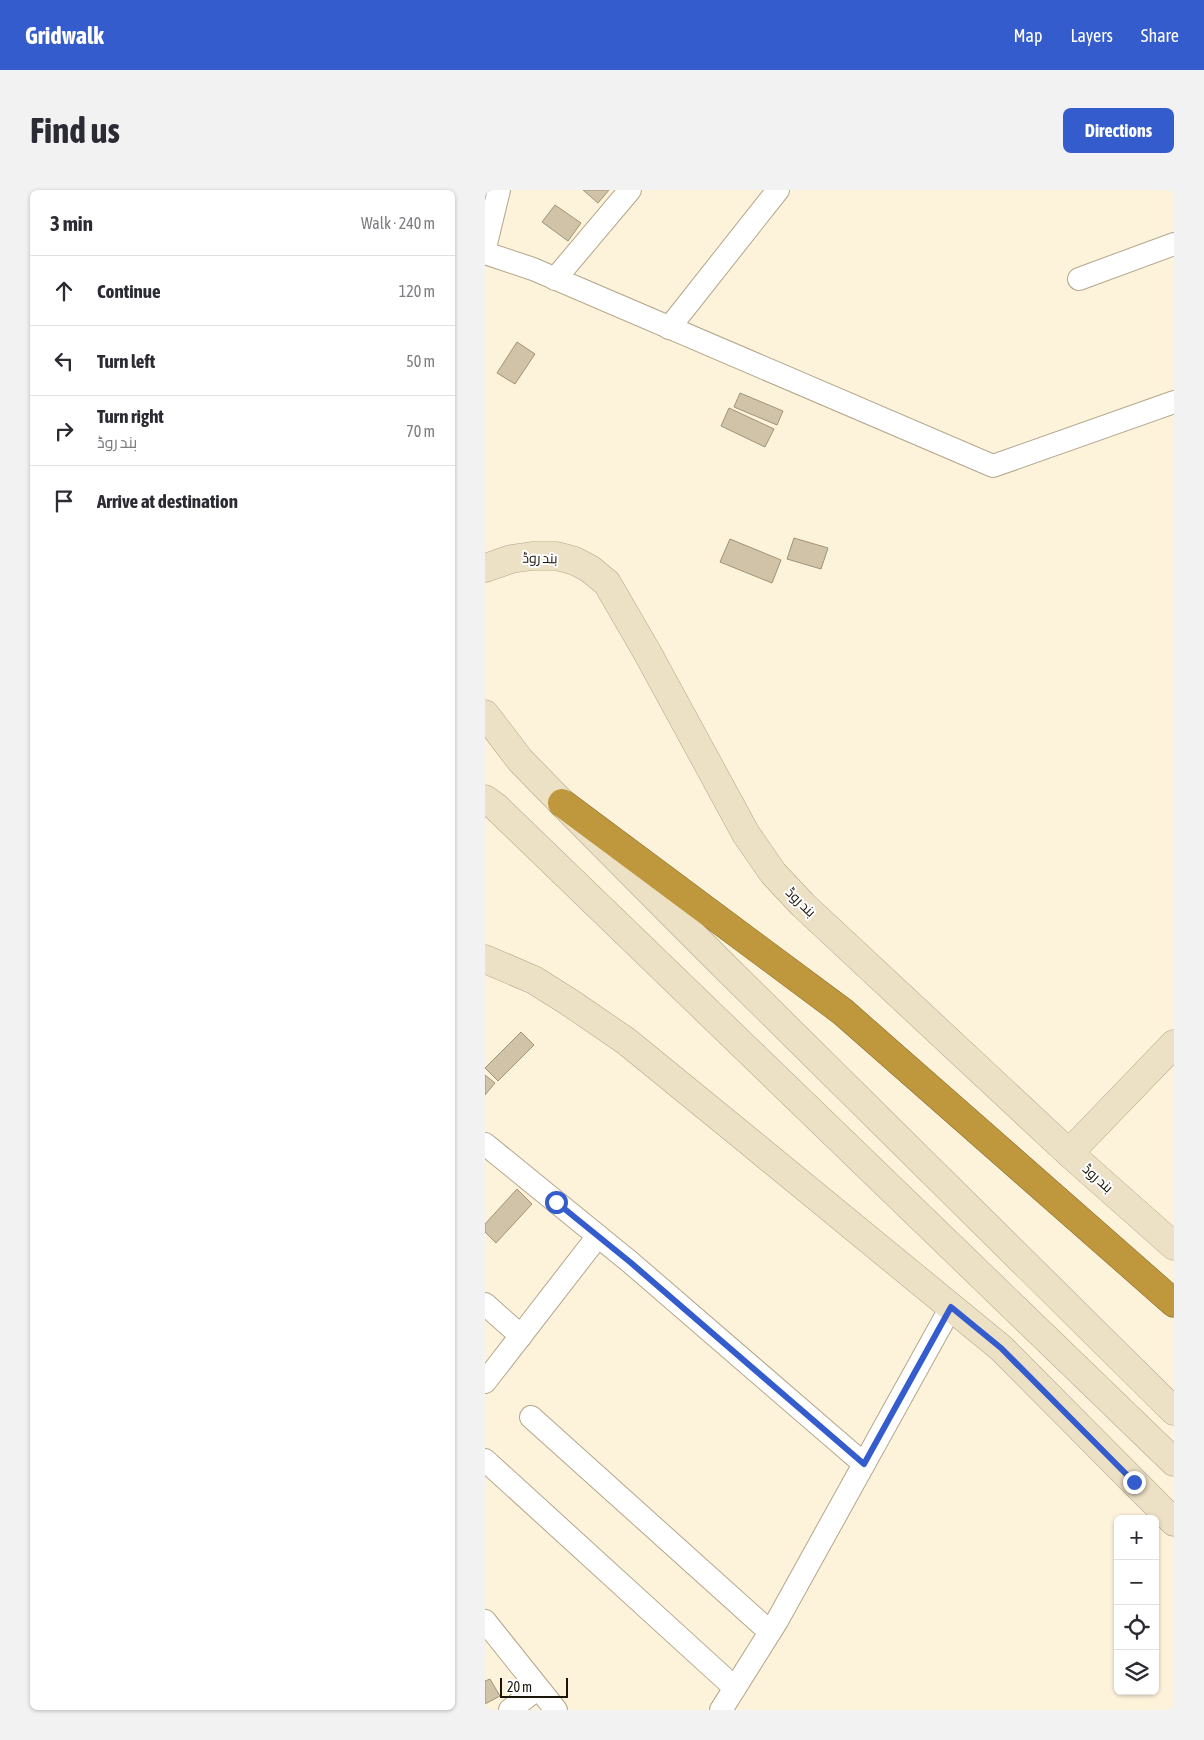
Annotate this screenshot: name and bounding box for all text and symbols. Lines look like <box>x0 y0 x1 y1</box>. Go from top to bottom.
text: Gridwalk <box>25 22 104 49</box>
text: Map <box>1013 25 1042 46</box>
text: Layers <box>1070 25 1113 46</box>
text: Share <box>1141 25 1179 46</box>
button: Directions <box>1063 108 1174 153</box>
text: Find us <box>30 110 120 150</box>
text: 3 min <box>50 211 93 235</box>
text: Walk · 240 m <box>361 214 435 232</box>
icon: ahead <box>50 277 78 305</box>
text: Continue <box>97 280 161 302</box>
text: 120 m <box>399 282 435 300</box>
icon: left <box>50 347 78 375</box>
text: Turn left <box>97 350 155 372</box>
text: 50 m <box>406 352 435 370</box>
text: Turn right <box>97 405 164 427</box>
icon: right <box>50 417 78 445</box>
text: 70 m <box>406 422 435 440</box>
text: بند روڈ <box>97 433 137 451</box>
icon: arrive <box>50 487 78 515</box>
text: Arrive at destination <box>97 490 238 512</box>
street label: بند روڈ <box>522 550 558 566</box>
street label: بند روڈ <box>783 884 819 920</box>
street label: بند روڈ <box>1080 1160 1116 1196</box>
route start <box>545 1191 568 1214</box>
route end <box>1123 1471 1146 1494</box>
map controls <box>1114 1515 1159 1695</box>
button: + <box>1114 1515 1159 1560</box>
button: − <box>1114 1560 1159 1605</box>
button: locate <box>1114 1605 1159 1650</box>
button: layers <box>1114 1650 1159 1695</box>
scale bar <box>500 1675 567 1698</box>
text: 20 m <box>507 1679 532 1695</box>

